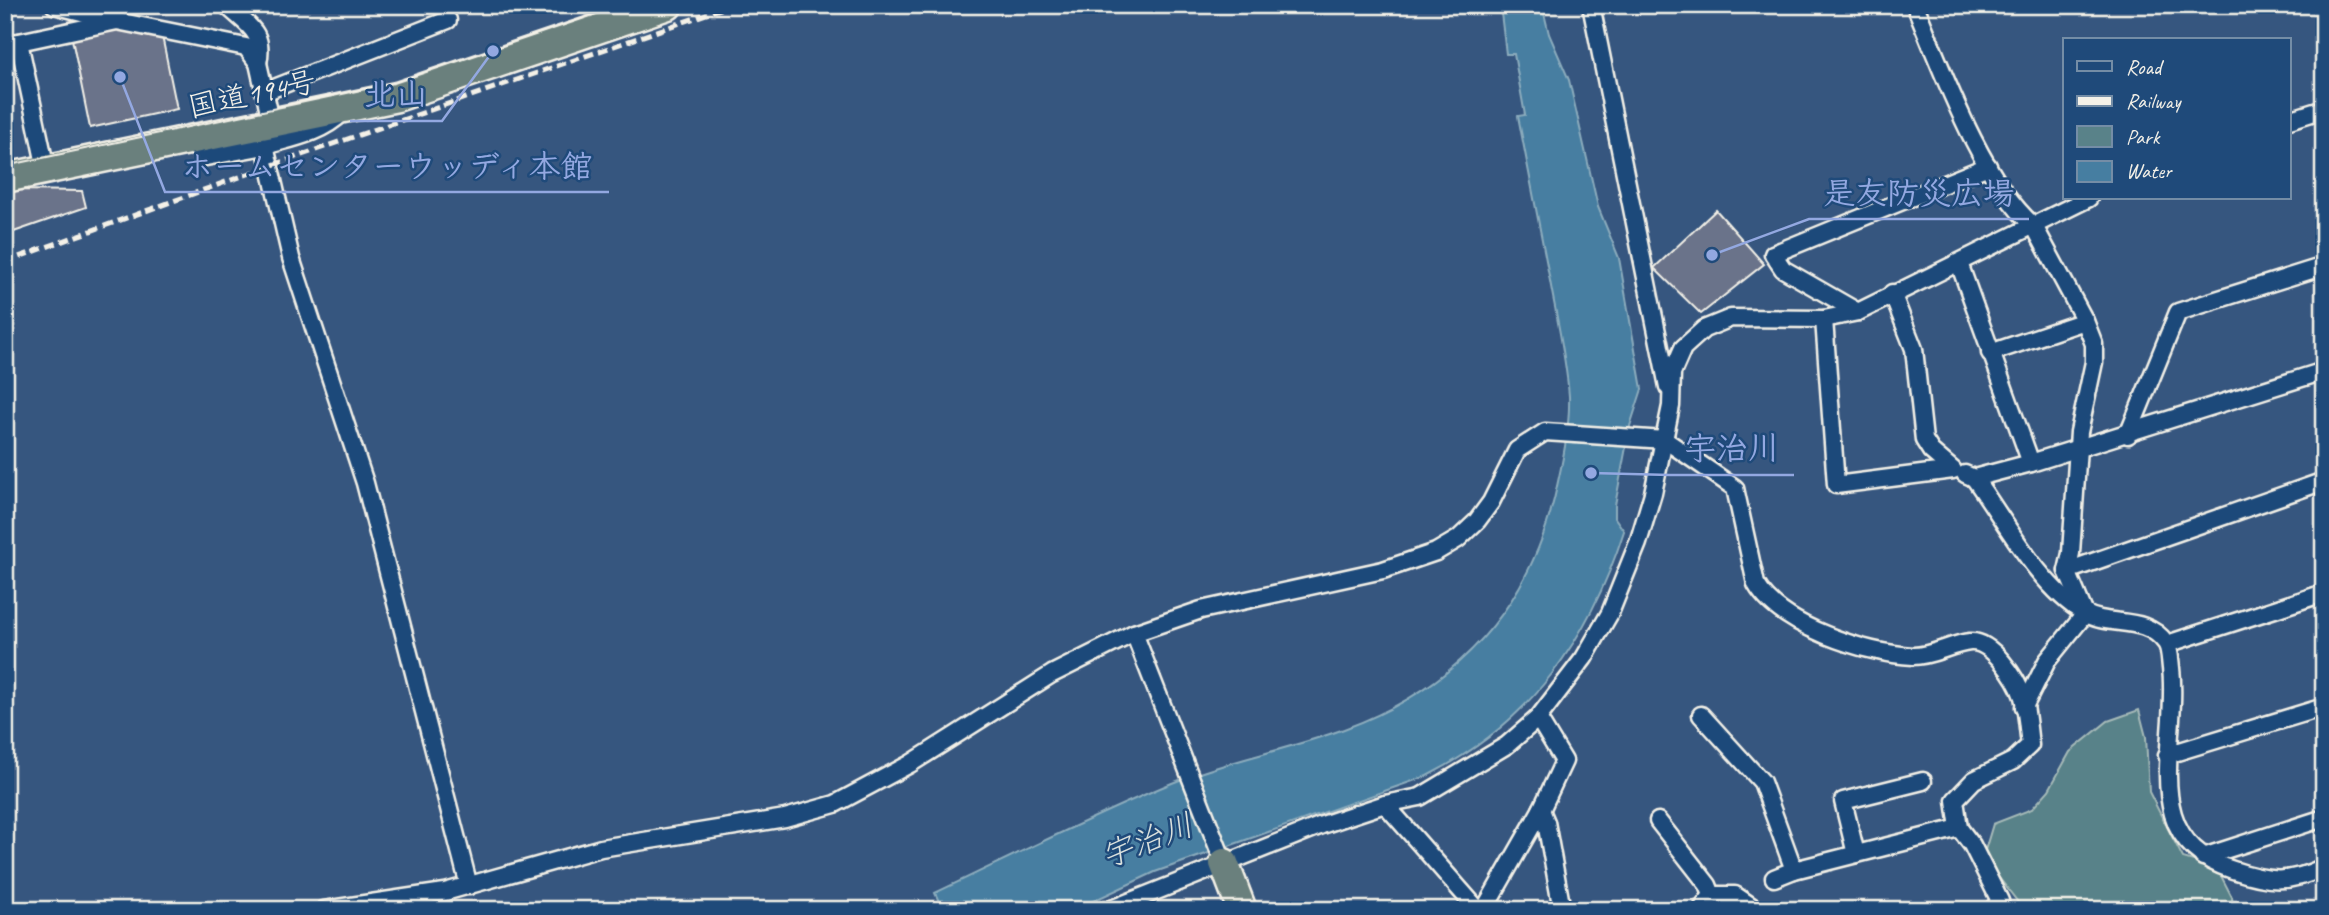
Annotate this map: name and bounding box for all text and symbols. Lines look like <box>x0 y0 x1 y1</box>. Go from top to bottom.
legend <box>2063 38 2290 200</box>
text: Road <box>2126 54 2165 80</box>
street label: 国道194号 <box>184 62 320 126</box>
callout: 北山 <box>350 68 442 121</box>
text: 北山 <box>364 74 428 115</box>
text: Railway <box>2126 88 2182 114</box>
text: Park <box>2126 124 2161 150</box>
callout: ホームセンターウッディ本館 <box>165 139 609 192</box>
text: ホームセンターウッディ本館 <box>182 146 592 187</box>
text: Water <box>2126 158 2173 184</box>
callout: 是友防災広場 <box>1809 166 2029 219</box>
text: 是友防災広場 <box>1823 173 2015 214</box>
callout: 宇治川 <box>1670 422 1794 475</box>
text: 宇治川 <box>1684 428 1780 469</box>
water label: 宇治川 <box>1095 804 1199 877</box>

